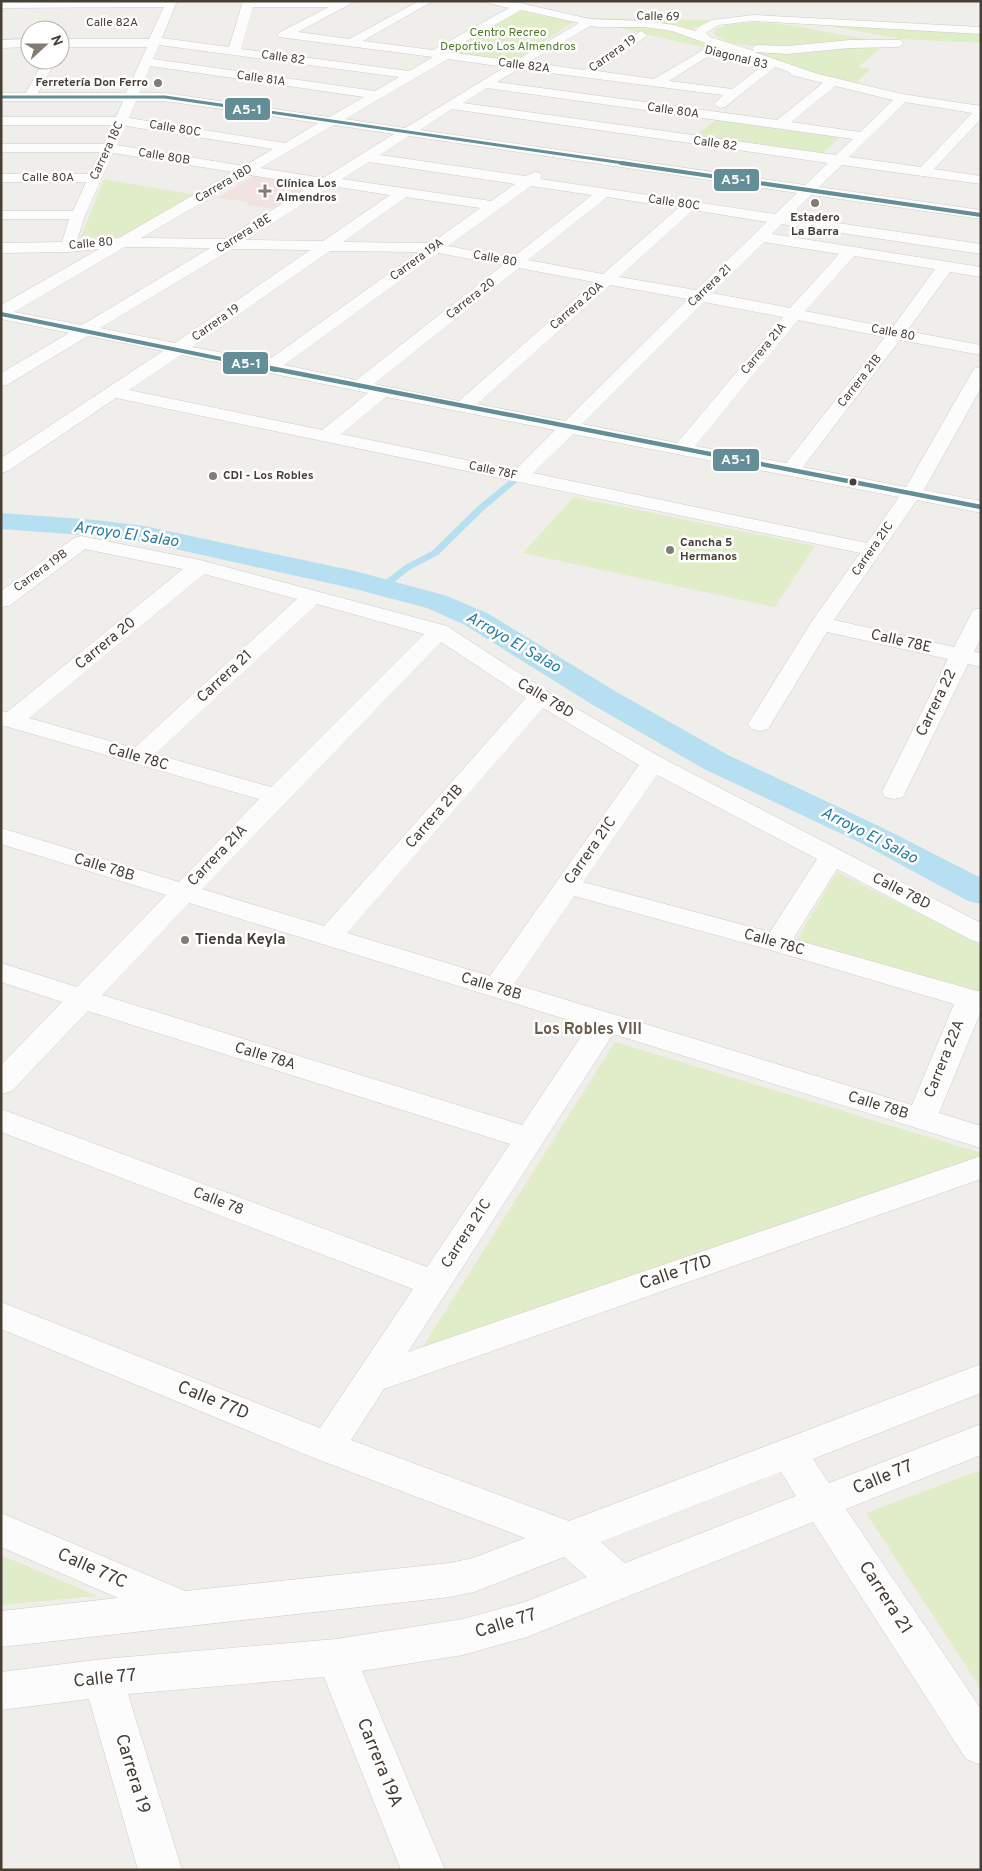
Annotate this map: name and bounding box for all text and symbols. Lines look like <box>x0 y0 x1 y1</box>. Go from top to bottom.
street label: Calle 69 <box>636 9 680 25</box>
street label: Calle 82A <box>86 15 138 31</box>
north arrow <box>20 20 70 70</box>
park label: Centro Recreo Deportivo Los Almendros <box>440 25 576 55</box>
street label: Carrera 19 <box>586 32 640 76</box>
text: N <box>46 33 65 49</box>
street label: Diagonal 83 <box>703 42 769 74</box>
street label: Calle 82 <box>260 47 306 69</box>
street label: Calle 82A <box>497 55 551 77</box>
street label: Calle 81A <box>236 68 286 90</box>
place label: Ferretería Don Ferro <box>35 75 148 91</box>
marker: Ferretería Don Ferro <box>152 77 164 89</box>
line badge: A5-1 <box>224 97 271 121</box>
street label: Calle 80A <box>646 99 700 123</box>
text: A5-1 <box>232 102 262 119</box>
street label: Calle 80C <box>148 117 202 141</box>
street label: Carrera 18C <box>86 119 128 183</box>
street label: Calle 82 <box>692 133 738 155</box>
street label: Calle 80B <box>137 145 191 169</box>
street label: Carrera 18D <box>193 161 255 207</box>
line badge: A5-1 <box>713 168 760 192</box>
street label: Calle 80A <box>22 170 74 186</box>
text: A5-1 <box>721 172 751 189</box>
place label: Clínica Los Almendros <box>276 176 337 206</box>
marker: Clínica Los Almendros <box>258 184 272 198</box>
street label: Calle 80C <box>647 191 701 215</box>
marker: Estadero La Barra <box>809 197 821 209</box>
place label: Estadero La Barra <box>790 210 840 240</box>
street label: Carrera 18E <box>213 211 275 257</box>
street label: Calle 80 <box>68 234 114 254</box>
street label: Carrera 19A <box>387 235 447 285</box>
street label: Calle 80 <box>472 247 518 271</box>
street label: Carrera 21 <box>685 261 735 311</box>
street label: Carrera 20 <box>443 275 499 323</box>
street label: Carrera 20A <box>547 278 607 334</box>
street label: Carrera 19 <box>189 301 243 345</box>
street label: Carrera 21A <box>738 320 790 378</box>
street label: Calle 80 <box>870 321 916 345</box>
line badge: A5-1 <box>222 351 269 375</box>
street label: Carrera 21B <box>834 351 886 411</box>
text: A5-1 <box>231 356 261 373</box>
line badge: A5-1 <box>712 448 760 472</box>
text: A5-1 <box>721 452 751 469</box>
street label: Calle 78F <box>467 458 519 484</box>
place label: CDI - Los Robles <box>223 468 314 484</box>
marker: CDI - Los Robles <box>207 470 219 482</box>
unlabelled marker <box>848 477 858 487</box>
water label: Arroyo El Salao <box>72 518 180 552</box>
street label: Carrera 21C <box>848 518 898 579</box>
place label: Cancha 5 Hermanos <box>680 535 737 565</box>
marker: Cancha 5 Hermanos <box>664 544 676 556</box>
street label: Carrera 19B <box>11 546 71 596</box>
water label: Arroyo El Salao <box>462 608 564 678</box>
street label: Carrera 20 <box>72 614 140 674</box>
street label: Calle 78E <box>869 626 933 658</box>
street label: Carrera 21 <box>193 647 257 707</box>
street label: Carrera 22 <box>913 666 961 740</box>
street label: Calle 78D <box>513 675 577 723</box>
street label: Calle 78C <box>105 740 171 776</box>
street label: Carrera 21B <box>402 781 468 853</box>
water label: Arroyo El Salao <box>817 803 921 869</box>
street label: Carrera 21C <box>561 813 621 889</box>
street label: Carrera 21A <box>184 821 252 891</box>
street label: Calle 78B <box>71 850 137 886</box>
street label: Calle 78D <box>869 869 933 915</box>
street label: Calle 78C <box>741 925 807 961</box>
place label: Tienda Keyla <box>195 931 286 950</box>
marker: Tienda Keyla <box>179 934 191 946</box>
street label: Calle 78B <box>458 969 524 1005</box>
street label: Carrera 22A <box>921 1017 969 1101</box>
district label: Los Robles VIII <box>534 1020 642 1040</box>
street label: Calle 78A <box>232 1039 298 1075</box>
street label: Calle 78B <box>845 1088 911 1124</box>
street label: Calle 78 <box>190 1184 246 1220</box>
street label: Carrera 21C <box>438 1196 496 1272</box>
street label: Calle 77D <box>637 1250 715 1296</box>
street label: Calle 77D <box>174 1376 252 1426</box>
street label: Calle 77 <box>849 1456 917 1500</box>
street label: Calle 77C <box>53 1543 131 1595</box>
street label: Carrera 21 <box>853 1557 917 1639</box>
street label: Calle 77 <box>472 1604 540 1644</box>
street label: Calle 77 <box>72 1664 138 1694</box>
street label: Carrera 19A <box>351 1715 407 1811</box>
street label: Carrera 19 <box>109 1731 155 1817</box>

